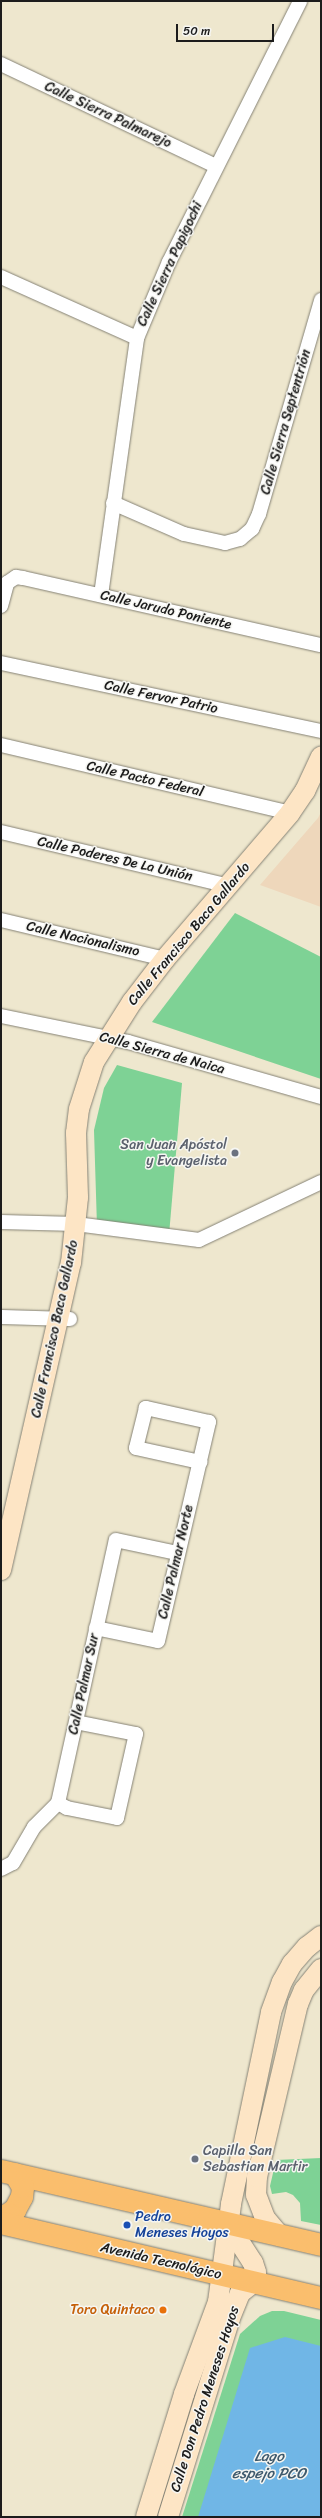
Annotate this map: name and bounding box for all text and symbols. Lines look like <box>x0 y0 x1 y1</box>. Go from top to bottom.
scale bar <box>178 16 276 42</box>
text: 50 m <box>183 20 210 42</box>
street label: Calle Sierra Palmarejo <box>42 78 174 152</box>
street label: Calle Sierra Papigochi <box>134 199 206 329</box>
street label: Calle Sierra Septentrión <box>257 347 315 497</box>
street label: Calle Jarudo Poniente <box>99 587 233 633</box>
street label: Calle Fervor Patrio <box>102 677 220 717</box>
street label: Calle Pacto Federal <box>85 757 205 801</box>
street label: Calle Poderes De La Unión <box>36 833 194 885</box>
street label: Calle Francisco Baca Gallardo <box>124 859 254 1009</box>
street label: Calle Nacionalismo <box>25 918 141 960</box>
street label: Calle Sierra de Naica <box>97 1028 227 1078</box>
place label: San Juan Apóstol y Evangelista <box>121 1137 227 1170</box>
marker: San Juan Apóstol y Evangelista <box>230 1148 240 1158</box>
street label: Calle Francisco Baca Gallardo <box>28 1238 82 1420</box>
street label: Calle Palmar Norte <box>155 1503 197 1621</box>
street label: Calle Palmar Sur <box>65 1632 103 1736</box>
place label: Capilla San Sebastian Martir <box>203 2143 308 2176</box>
marker: Capilla San Sebastian Martir <box>190 2154 200 2164</box>
place label: Pedro Meneses Hoyos <box>135 2209 229 2242</box>
marker: Pedro Meneses Hoyos <box>122 2220 132 2230</box>
street label: Avenida Tecnológico <box>99 2239 223 2283</box>
place label: Toro Quintaco <box>70 2302 155 2318</box>
street label: Calle Don Pedro Meneses Hoyos <box>167 2304 243 2494</box>
marker: Toro Quintaco <box>158 2305 168 2315</box>
water label: Lago espejo PCO <box>232 2447 306 2482</box>

